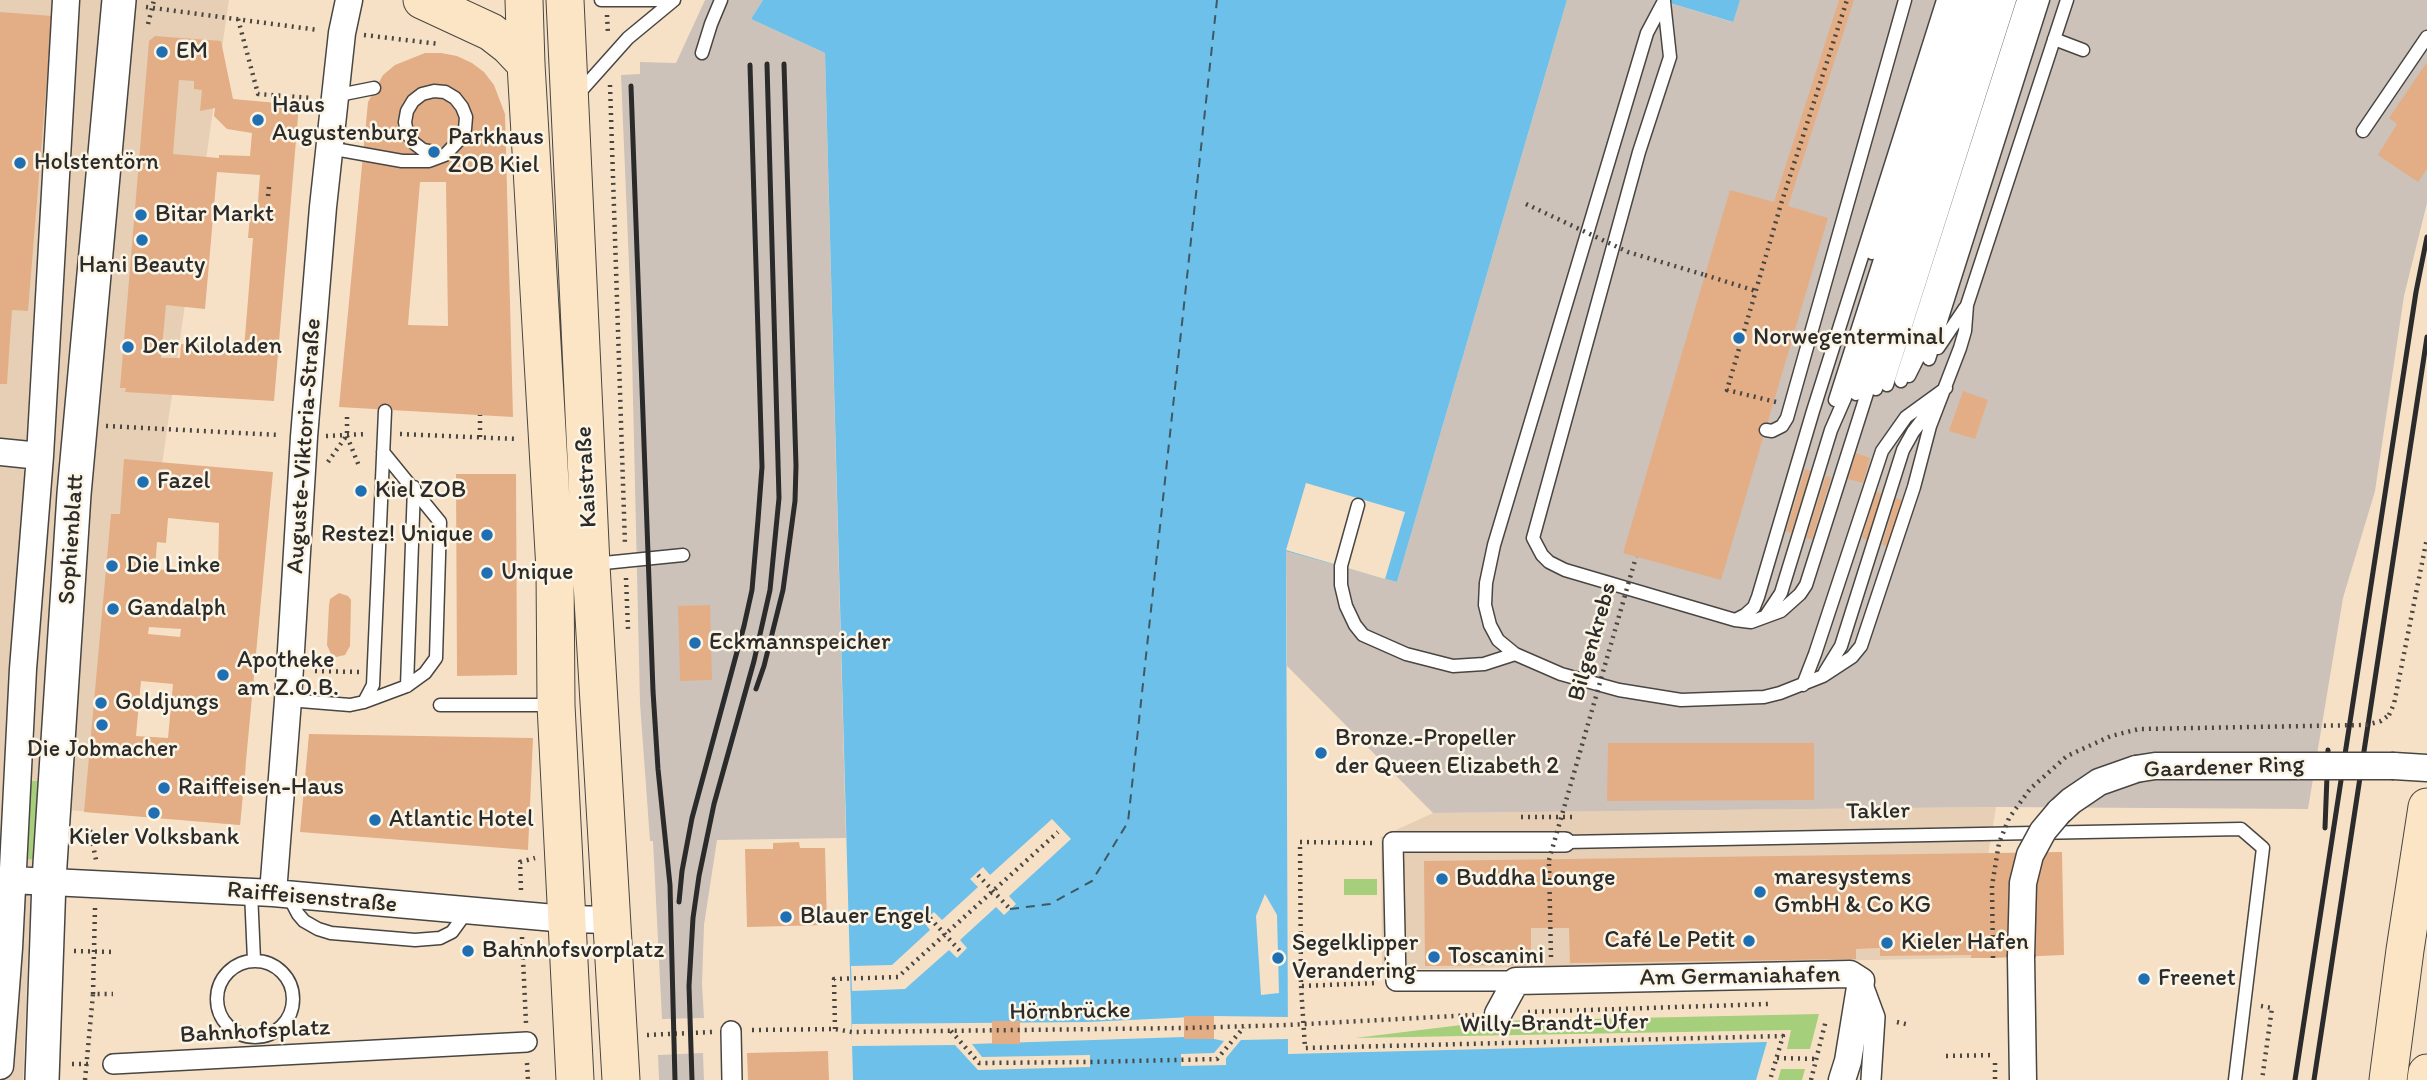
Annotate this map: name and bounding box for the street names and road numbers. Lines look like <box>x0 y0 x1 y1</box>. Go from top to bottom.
street label: Auguste-Viktoria-Straße <box>282 317 328 575</box>
street label: Kaistraße <box>570 425 604 529</box>
street label: Sophienblatt <box>53 473 91 605</box>
street label: Bilgenkrebs <box>1562 579 1624 705</box>
street label: Gaardener Ring <box>2143 751 2305 785</box>
street label: Takler <box>1846 797 1910 827</box>
street label: Raiffeisenstraße <box>226 876 398 920</box>
street label: Am Germaniahafen <box>1639 961 1841 993</box>
street label: Hörnbrücke <box>1009 997 1131 1027</box>
street label: Willy-Brandt-Ufer <box>1459 1008 1649 1040</box>
street label: Bahnhofsplatz <box>179 1014 331 1050</box>

